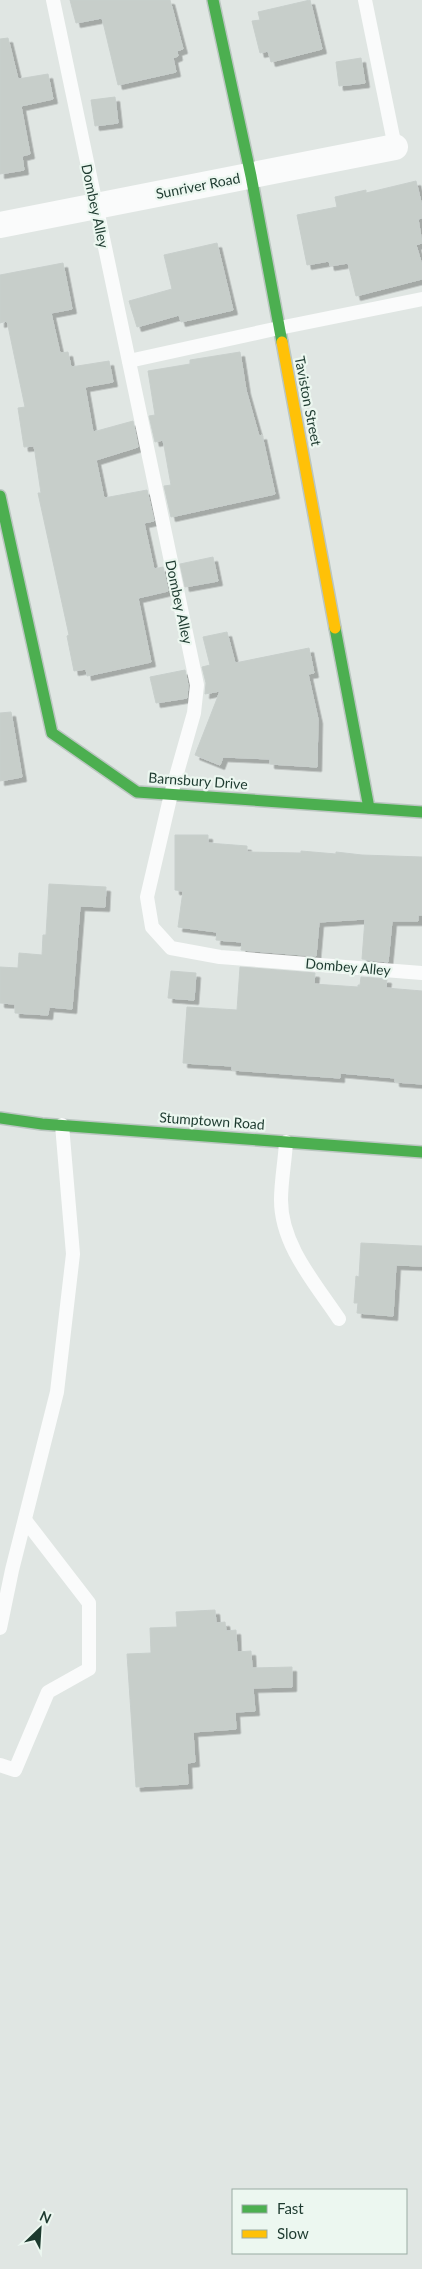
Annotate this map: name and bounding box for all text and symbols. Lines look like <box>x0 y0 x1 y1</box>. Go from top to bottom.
street label: Dombey Alley <box>78 162 113 250</box>
street label: Sunriver Road <box>154 169 241 202</box>
street label: Taviston Street <box>291 354 326 447</box>
street label: Dombey Alley <box>162 558 197 646</box>
street label: Barnsbury Drive <box>148 769 248 792</box>
street label: Dombey Alley <box>305 954 392 979</box>
street label: Stumptown Road <box>159 1108 265 1133</box>
legend <box>232 2189 407 2254</box>
text: Fast <box>277 2199 304 2217</box>
north arrow <box>15 2204 65 2254</box>
text: N <box>37 2207 54 2227</box>
text: Slow <box>277 2224 309 2242</box>

